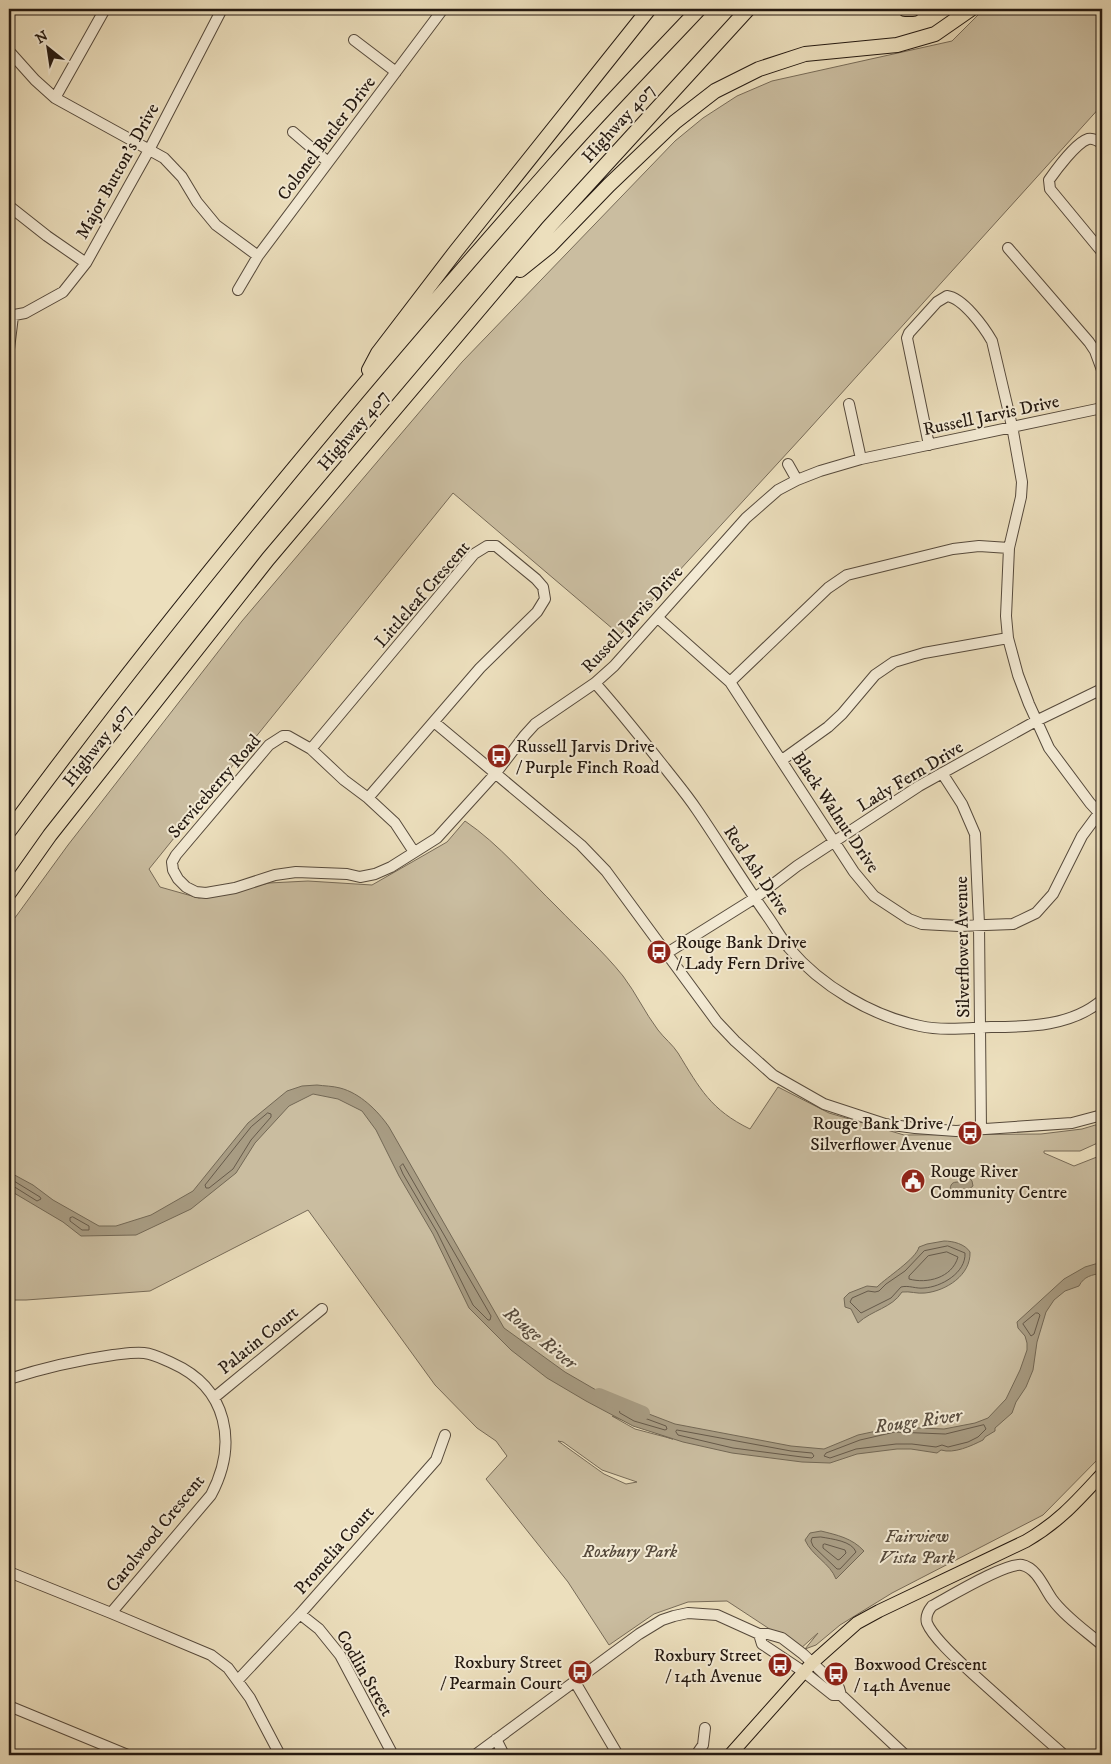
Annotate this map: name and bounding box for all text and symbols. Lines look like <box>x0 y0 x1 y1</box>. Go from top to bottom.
north arrow <box>22 22 72 72</box>
text: N <box>33 27 52 48</box>
street label: Colonel Butler Drive <box>273 72 381 205</box>
street label: Highway 407 <box>578 80 660 168</box>
street label: Major Button's Drive <box>71 100 164 243</box>
street label: Highway 407 <box>314 386 394 476</box>
street label: Russell Jarvis Drive <box>921 391 1061 441</box>
street label: Littleleaf Crescent <box>370 537 475 653</box>
street label: Russell Jarvis Drive <box>577 561 688 678</box>
street label: Highway 407 <box>59 700 137 791</box>
street label: Serviceberry Road <box>164 730 266 843</box>
place label: Russell Jarvis Drive / Purple Finch Road <box>516 736 660 779</box>
street label: Lady Fern Drive <box>853 737 968 817</box>
bus stop icon: Russell Jarvis Drive / Purple Finch Road <box>486 743 512 769</box>
street label: Black Walnut Drive <box>787 748 884 877</box>
street label: Red Ash Drive <box>718 822 794 919</box>
street label: Silverflower Avenue <box>951 876 975 1018</box>
place label: Rouge Bank Drive / Lady Fern Drive <box>676 932 807 975</box>
bus stop icon: Rouge Bank Drive / Lady Fern Drive <box>646 939 672 965</box>
place label: Rouge Bank Drive / Silverflower Avenue <box>810 1113 954 1156</box>
bus stop icon: Rouge Bank Drive / Silverflower Avenue <box>957 1120 983 1146</box>
place label: Rouge River Community Centre <box>930 1161 1067 1204</box>
public building icon: Rouge River Community Centre <box>900 1168 926 1194</box>
water label: Rouge River <box>498 1301 583 1376</box>
street label: Palatin Court <box>214 1302 303 1380</box>
water label: Rouge River <box>872 1404 965 1439</box>
street label: Carolwood Crescent <box>102 1470 210 1597</box>
street label: Promelia Court <box>290 1502 379 1599</box>
park label: Fairview Vista Park <box>879 1526 955 1569</box>
park label: Roxbury Park <box>582 1541 678 1563</box>
street label: Codlin Street <box>331 1627 398 1721</box>
place label: Roxbury Street / 14th Avenue <box>654 1645 762 1688</box>
place label: Roxbury Street / Pearmain Court <box>440 1652 562 1695</box>
bus stop icon: Roxbury Street / 14th Avenue <box>767 1652 793 1678</box>
place label: Boxwood Crescent / 14th Avenue <box>854 1654 987 1697</box>
bus stop icon: Roxbury Street / Pearmain Court <box>567 1659 593 1685</box>
bus stop icon: Boxwood Crescent / 14th Avenue <box>823 1661 849 1687</box>

